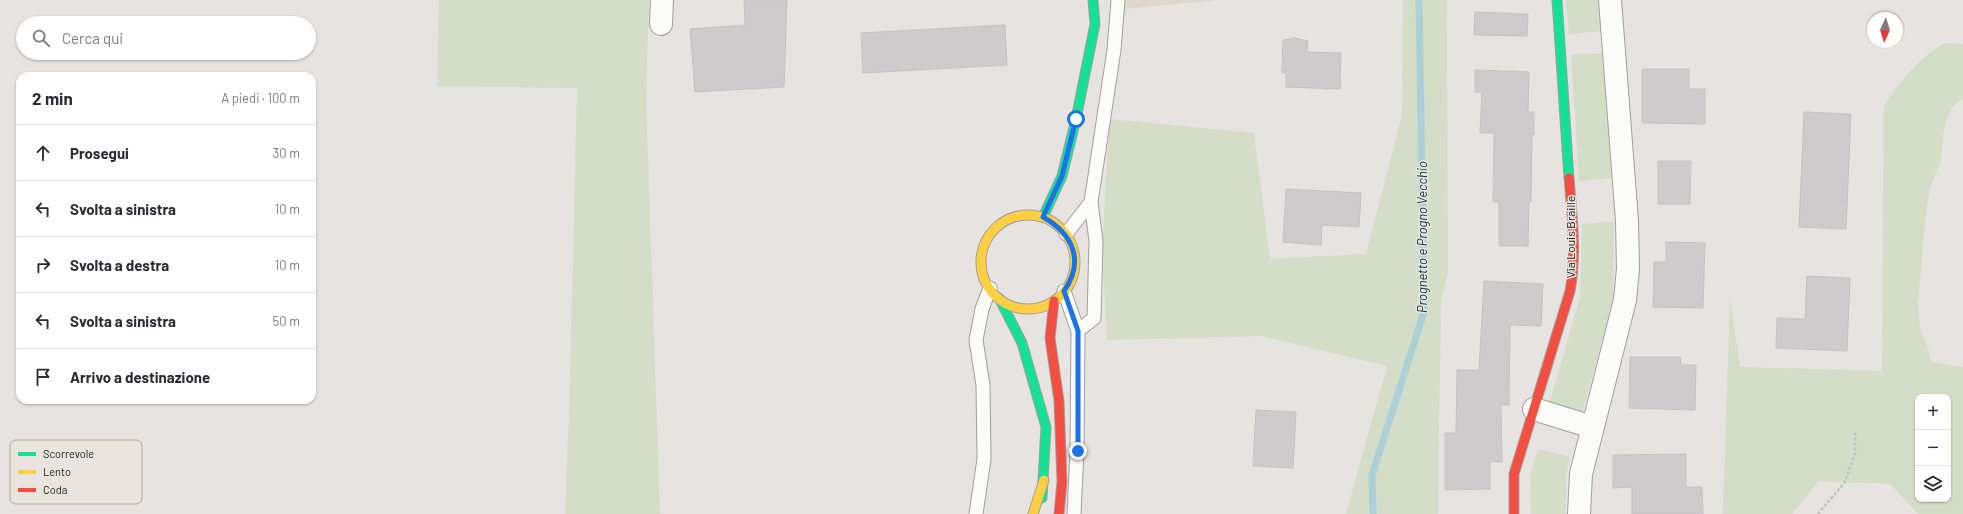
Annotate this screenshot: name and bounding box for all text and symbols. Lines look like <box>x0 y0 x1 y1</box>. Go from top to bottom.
north arrow <box>1867 12 1903 48</box>
search box <box>16 16 316 60</box>
icon: search <box>30 27 52 49</box>
text: Cerca qui <box>62 29 123 47</box>
text: 2 min <box>32 88 73 108</box>
text: A piedi · 100 m <box>221 90 300 106</box>
route start <box>1067 110 1085 128</box>
icon: ahead <box>32 142 54 164</box>
text: Prosegui <box>70 144 129 162</box>
text: 30 m <box>273 145 300 161</box>
water label: Prognetto e Progno Vecchio <box>1414 161 1430 313</box>
street label: Via Louis Braille <box>1563 196 1577 278</box>
icon: left <box>32 198 54 220</box>
text: Svolta a sinistra <box>70 200 176 218</box>
text: 10 m <box>275 201 300 217</box>
icon: right <box>32 254 54 276</box>
text: Svolta a destra <box>70 256 169 274</box>
text: 10 m <box>275 257 300 273</box>
icon: left <box>32 310 54 332</box>
text: Svolta a sinistra <box>70 312 176 330</box>
text: 50 m <box>273 313 300 329</box>
icon: arrive <box>32 366 54 388</box>
text: Arrivo a destinazione <box>70 368 210 386</box>
map controls <box>1915 394 1951 502</box>
button: + <box>1915 394 1951 430</box>
button: − <box>1915 430 1951 466</box>
legend <box>10 440 142 504</box>
route end <box>1069 442 1087 460</box>
text: Scorrevole <box>43 447 94 460</box>
text: Lento <box>43 465 71 478</box>
button: layers <box>1915 466 1951 502</box>
text: Coda <box>43 483 67 496</box>

